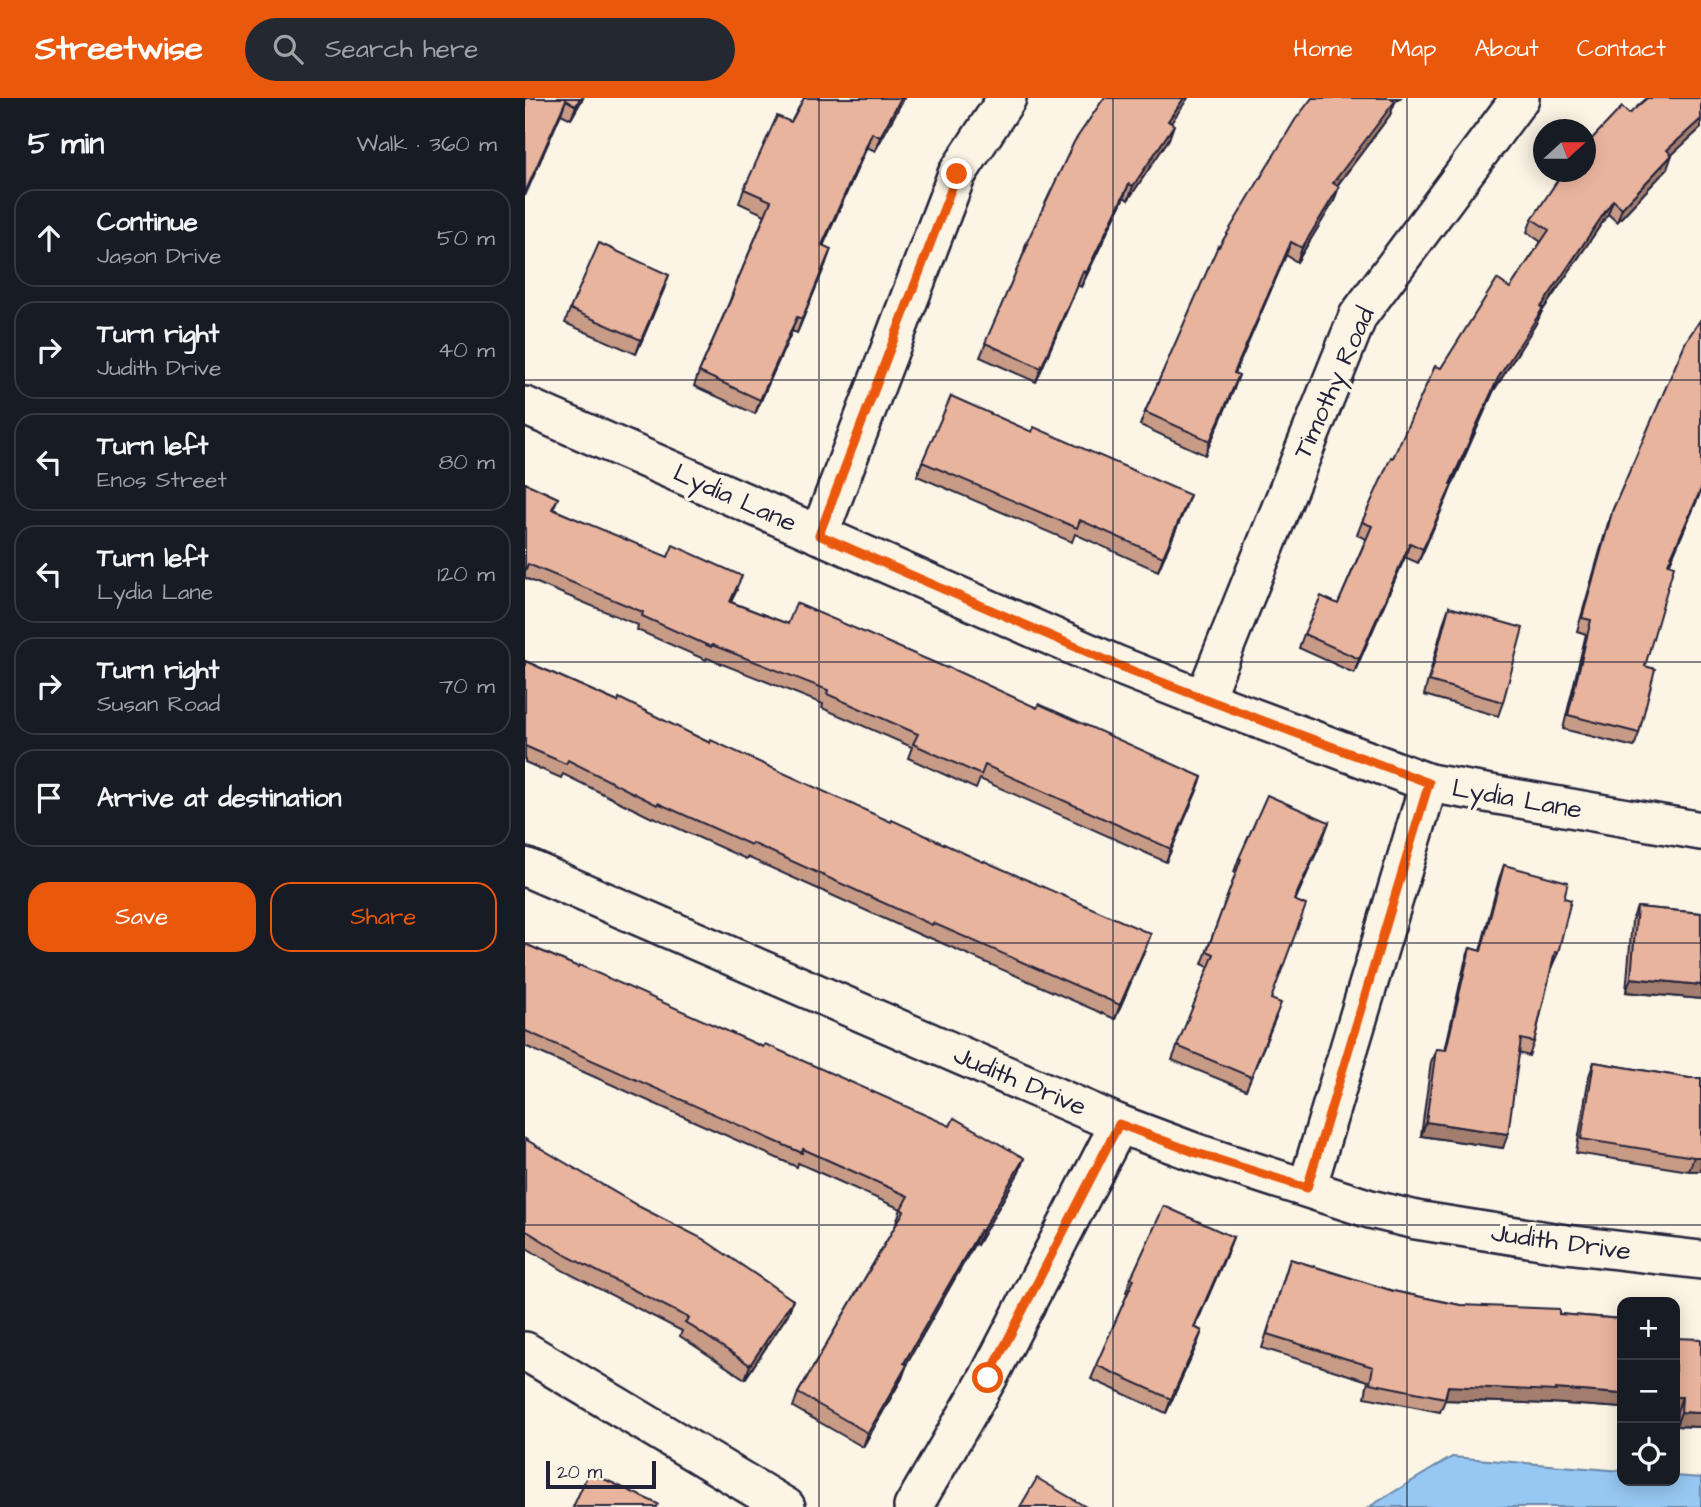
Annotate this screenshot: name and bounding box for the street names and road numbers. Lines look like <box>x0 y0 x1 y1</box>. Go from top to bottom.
street label: Timothy Road <box>1284 301 1385 465</box>
street label: Lydia Lane <box>667 455 802 543</box>
street label: Lydia Lane <box>1449 770 1585 830</box>
street label: Judith Drive <box>948 1037 1092 1125</box>
street label: Judith Drive <box>1489 1214 1633 1270</box>

